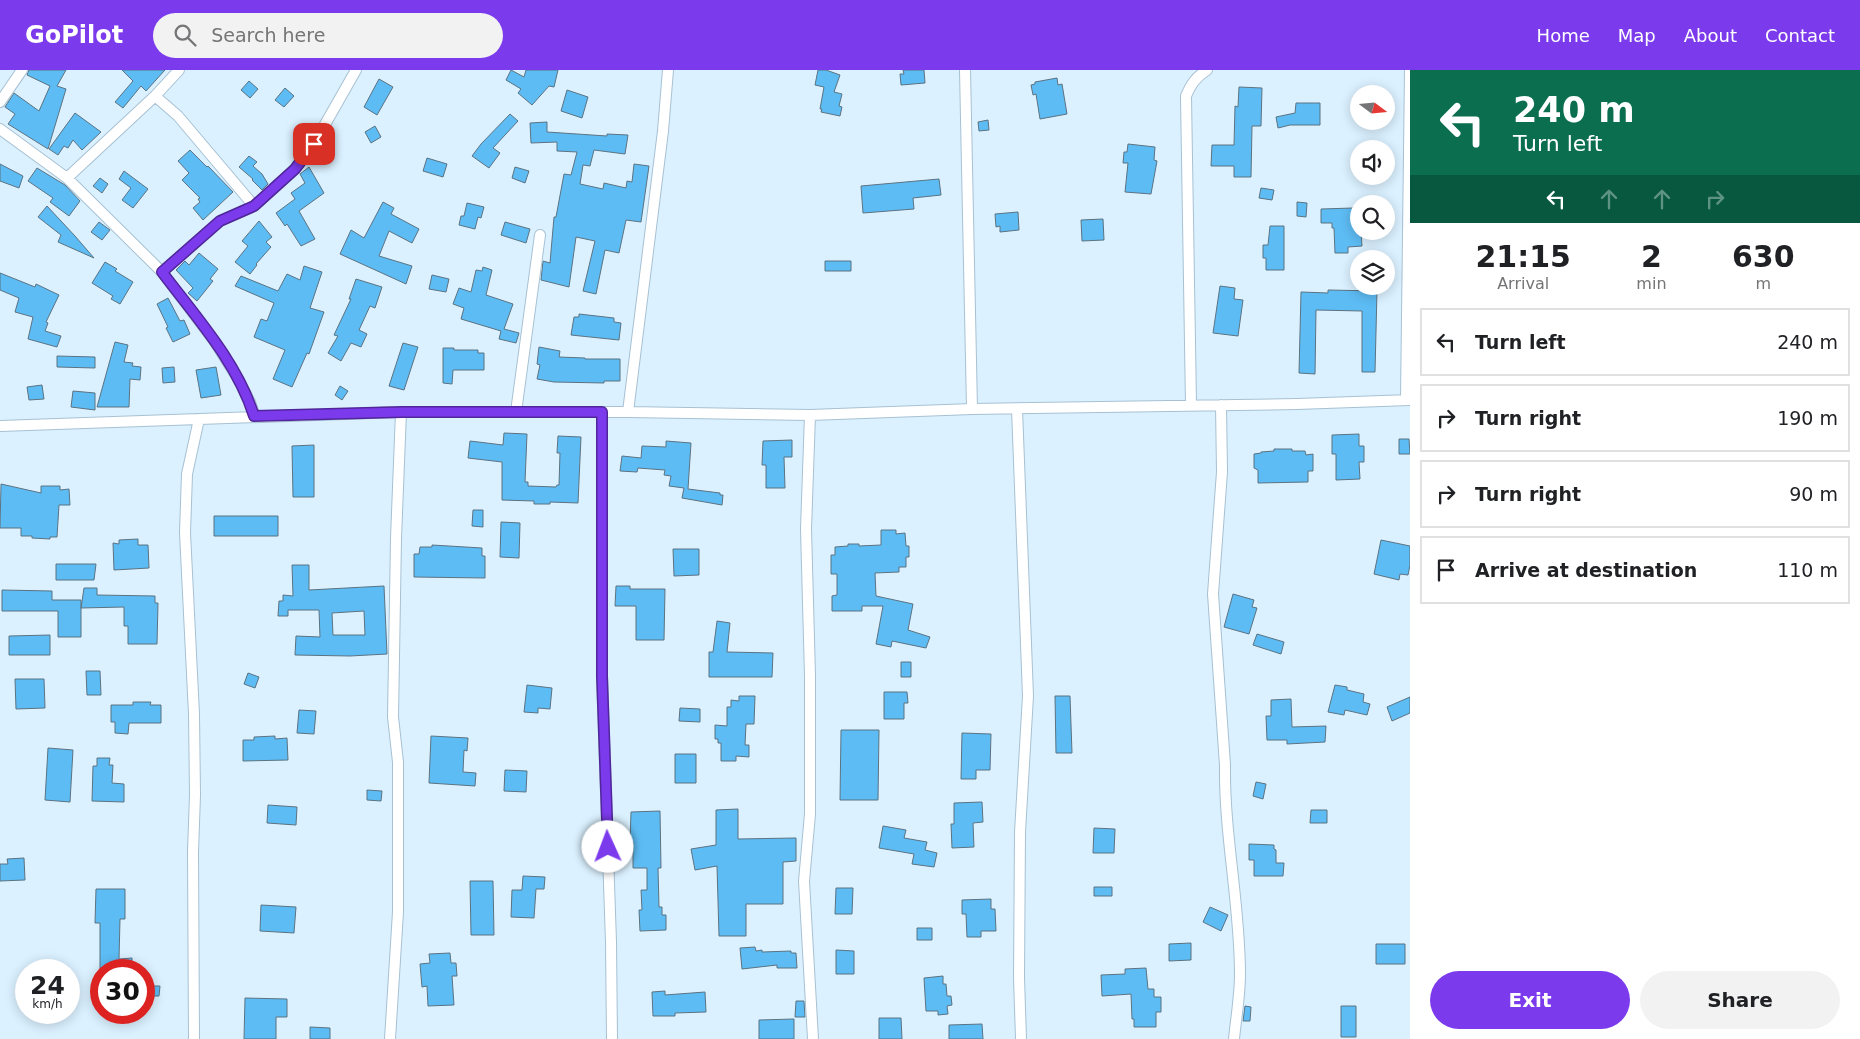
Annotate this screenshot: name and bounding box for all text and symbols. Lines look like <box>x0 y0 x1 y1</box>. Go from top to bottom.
search box <box>153 13 503 58</box>
text: GoPilot <box>25 21 123 49</box>
icon: search <box>171 21 199 49</box>
text: Search here <box>211 24 325 46</box>
text: Home <box>1537 25 1590 46</box>
text: Map <box>1618 25 1656 46</box>
text: About <box>1684 25 1737 46</box>
text: Contact <box>1765 25 1835 46</box>
north arrow <box>1350 85 1395 130</box>
map controls <box>1350 85 1395 295</box>
icon: left <box>1430 90 1495 155</box>
text: 240 m <box>1513 90 1635 130</box>
pin <box>293 123 335 165</box>
icon: arrive <box>300 130 328 158</box>
text: Turn left <box>1513 131 1602 156</box>
button: sound <box>1350 140 1395 185</box>
icon: left <box>1542 185 1570 213</box>
icon: ahead <box>1595 185 1623 213</box>
icon: ahead <box>1648 185 1676 213</box>
icon: right <box>1701 185 1729 213</box>
button: search <box>1350 195 1395 240</box>
text: 21:15 <box>1475 239 1571 274</box>
text: 2 <box>1641 239 1662 274</box>
text: 630 <box>1732 239 1795 274</box>
button: layers <box>1350 250 1395 295</box>
text: Arrival <box>1497 274 1549 293</box>
text: min <box>1636 274 1667 293</box>
text: m <box>1755 274 1771 293</box>
icon: left <box>1432 328 1460 356</box>
text: Turn left <box>1475 331 1566 353</box>
text: 240 m <box>1777 331 1838 353</box>
icon: right <box>1432 404 1460 432</box>
text: Turn right <box>1475 407 1581 429</box>
text: 190 m <box>1777 407 1838 429</box>
icon: right <box>1432 480 1460 508</box>
text: Turn right <box>1475 483 1581 505</box>
text: 90 m <box>1789 483 1838 505</box>
icon: arrive <box>1432 556 1460 584</box>
text: Arrive at destination <box>1475 559 1697 581</box>
text: 110 m <box>1777 559 1838 581</box>
position arrow <box>581 820 633 872</box>
speed limit sign: 30 <box>90 959 155 1024</box>
text: 24 <box>30 971 65 1000</box>
button: Exit <box>1430 971 1630 1029</box>
button: Share <box>1640 971 1840 1029</box>
text: km/h <box>32 997 63 1011</box>

